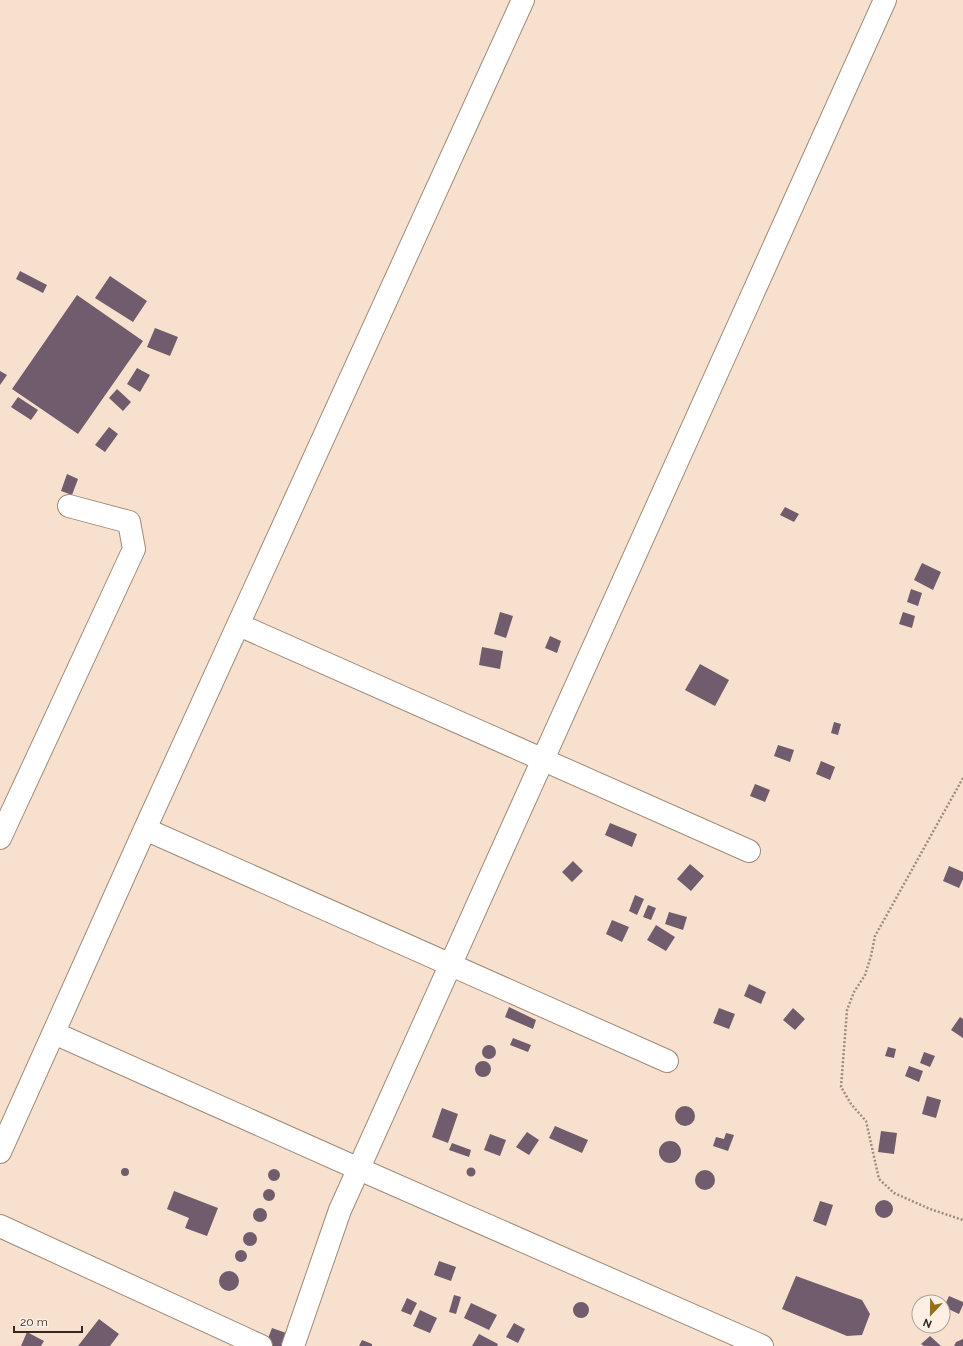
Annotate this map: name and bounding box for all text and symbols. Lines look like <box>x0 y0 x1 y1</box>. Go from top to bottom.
north arrow <box>911 1294 951 1334</box>
scale bar <box>14 1308 82 1334</box>
text: 20 m <box>20 1315 48 1329</box>
text: N <box>921 1315 934 1330</box>

